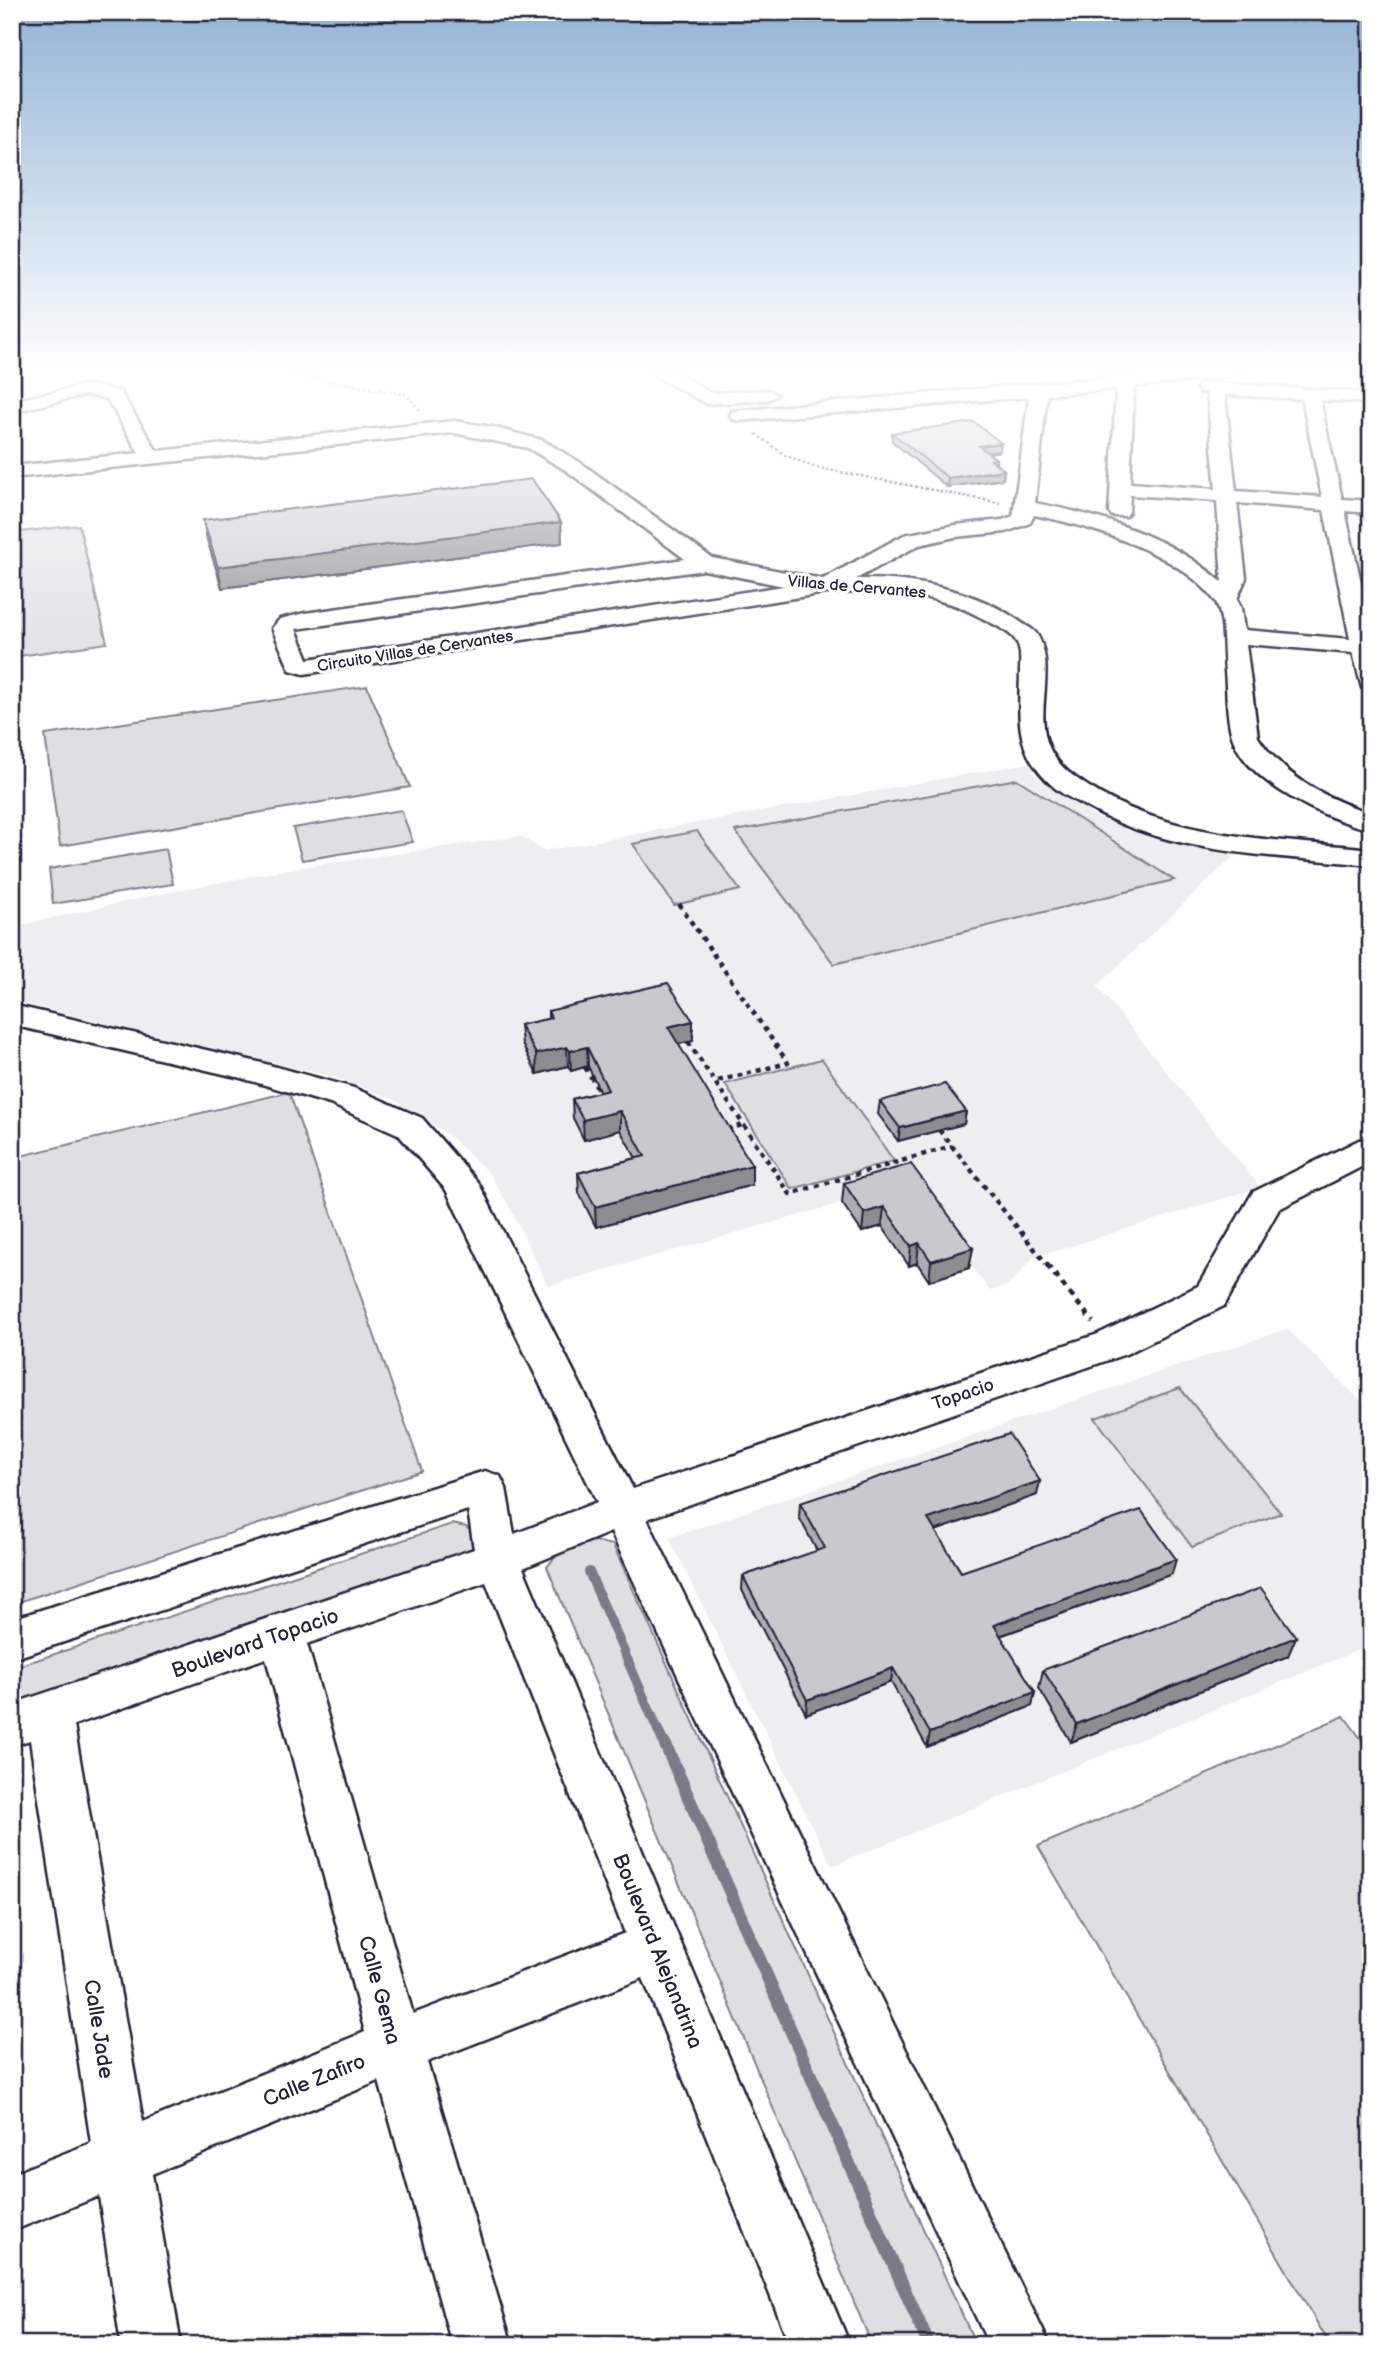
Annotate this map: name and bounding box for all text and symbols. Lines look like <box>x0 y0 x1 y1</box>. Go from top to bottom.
street label: Villas de Cervantes <box>787 572 927 603</box>
street label: Circuito Villas de Cervantes <box>316 627 515 676</box>
street label: Topacio <box>930 1374 997 1415</box>
street label: Boulevard Topacio <box>168 1603 342 1684</box>
street label: Boulevard Alejandrina <box>607 1850 708 2052</box>
street label: Calle Gema <box>353 1933 406 2047</box>
street label: Calle Jade <box>78 1978 119 2080</box>
street label: Calle Zafiro <box>259 2049 369 2112</box>

